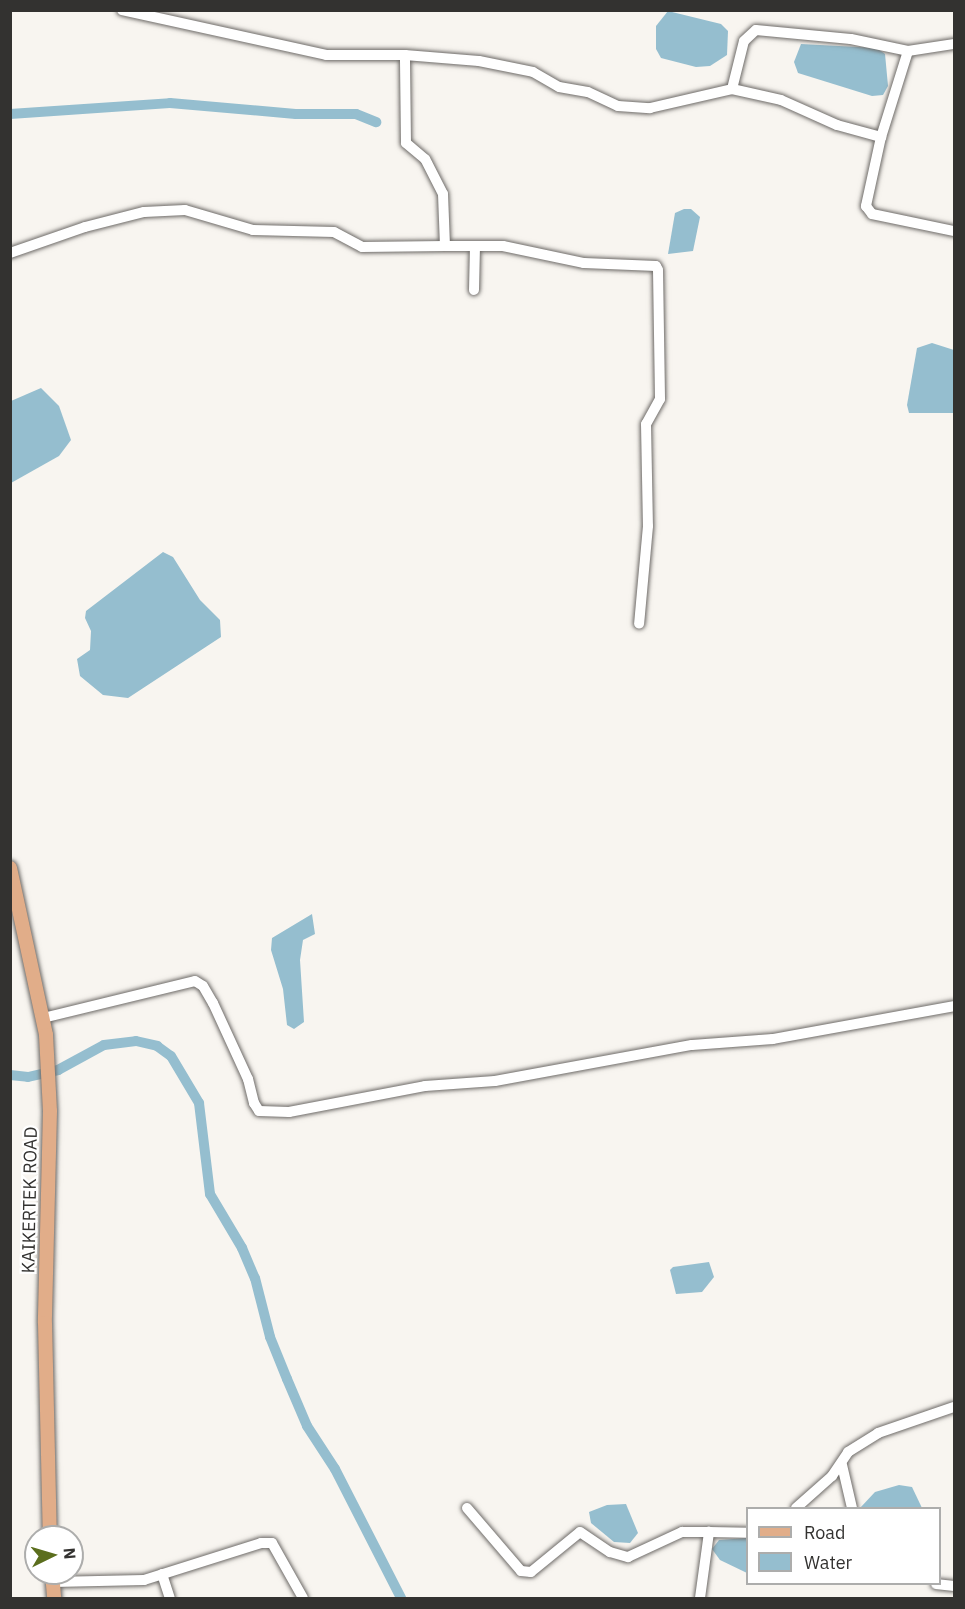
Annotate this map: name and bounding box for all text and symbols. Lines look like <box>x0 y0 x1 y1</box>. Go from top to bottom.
street label: KAIKERTEK ROAD <box>18 1126 42 1274</box>
legend <box>746 1507 941 1585</box>
text: Road <box>804 1521 845 1544</box>
north arrow <box>24 1525 84 1585</box>
text: N <box>59 1547 80 1560</box>
text: Water <box>804 1551 852 1574</box>

